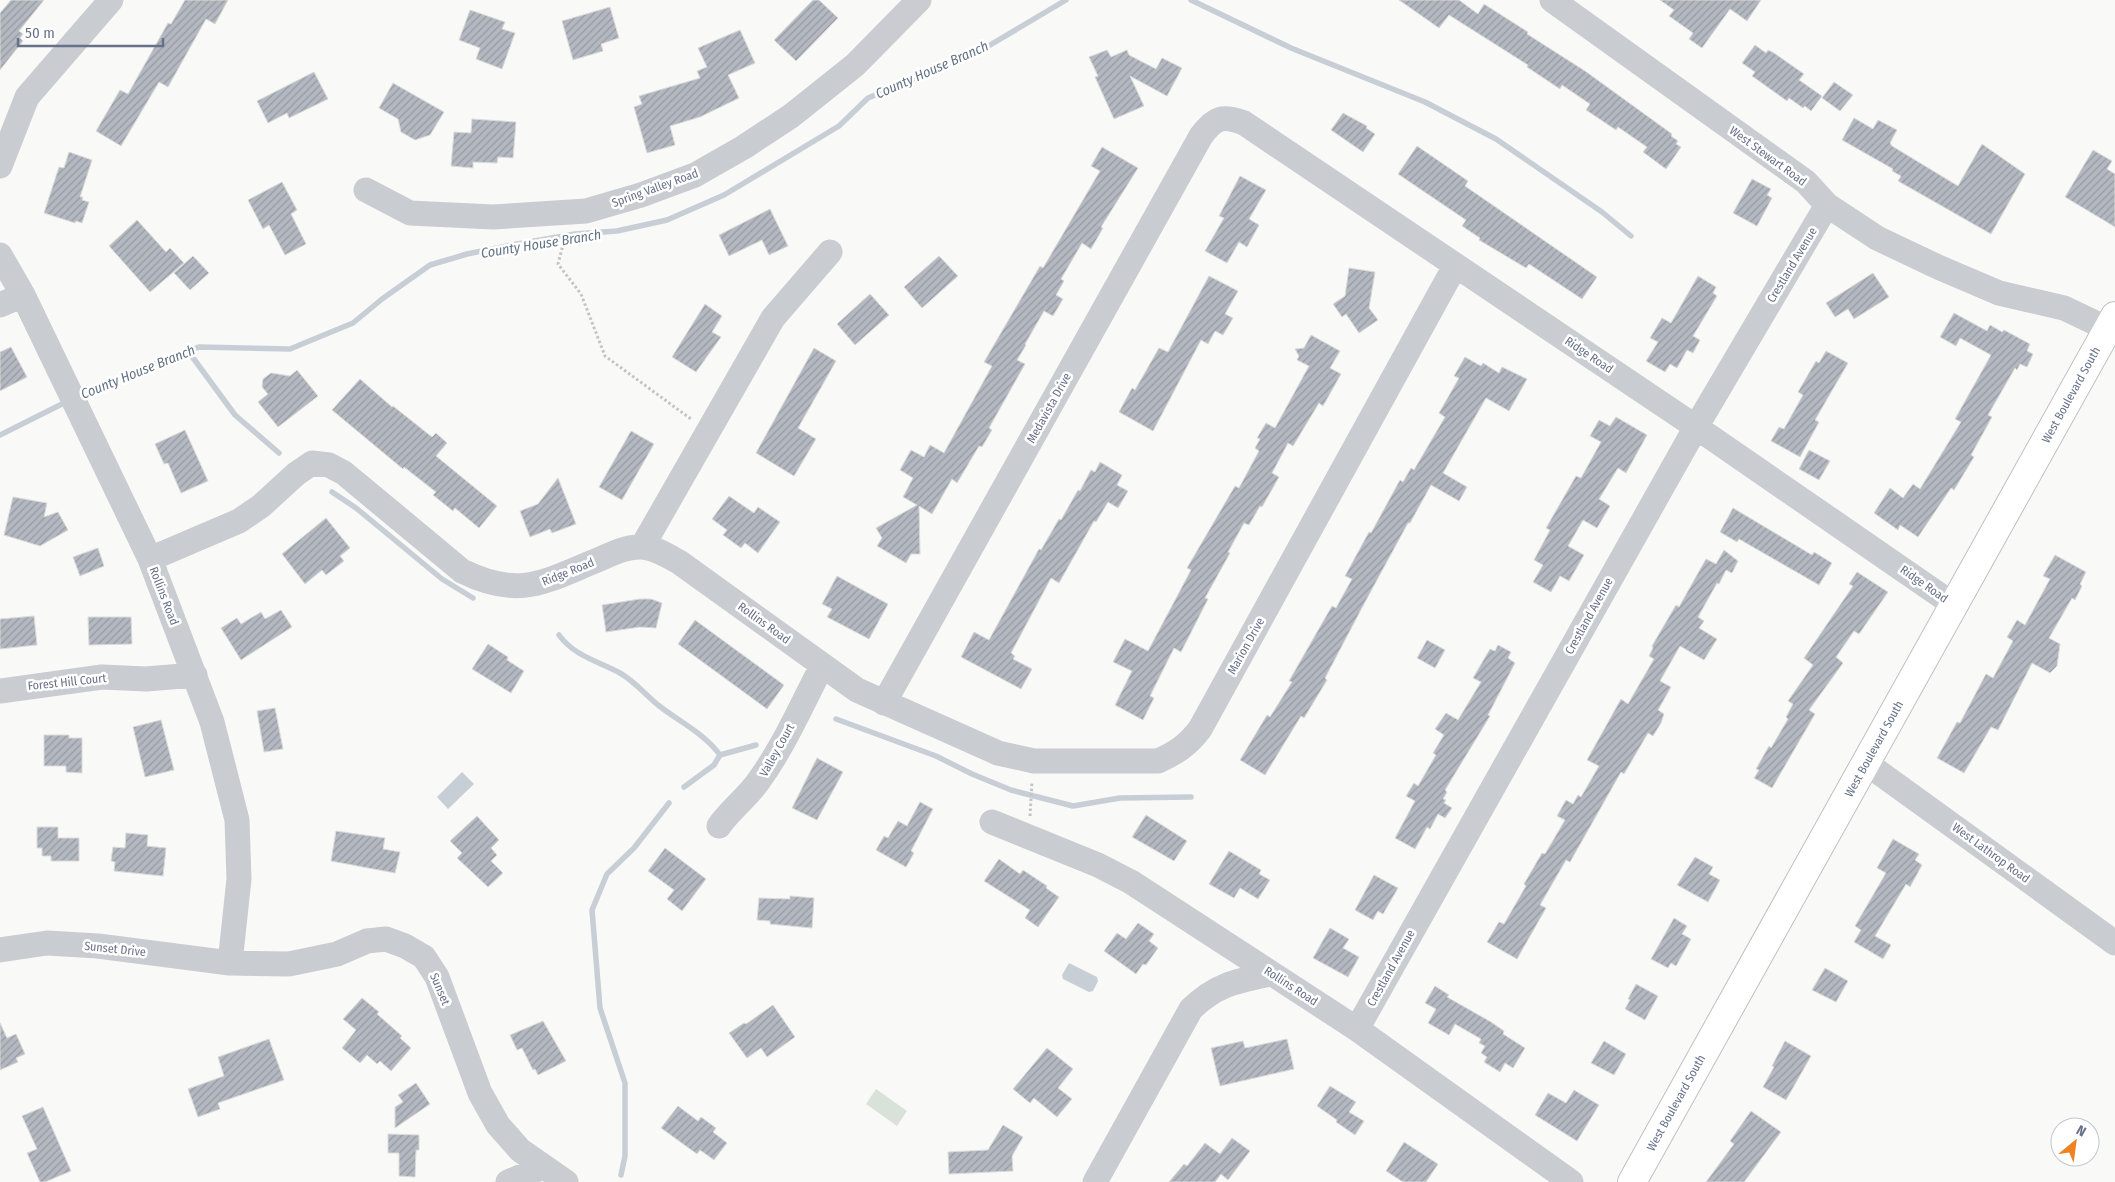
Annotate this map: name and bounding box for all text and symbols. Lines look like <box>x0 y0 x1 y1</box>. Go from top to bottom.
scale bar <box>18 15 162 47</box>
text: 50 m <box>25 24 55 42</box>
water label: County House Branch <box>873 38 991 102</box>
street label: West Stewart Road <box>1727 123 1809 189</box>
street label: Spring Valley Road <box>610 166 700 210</box>
street label: Crestland Avenue <box>1764 225 1820 305</box>
water label: County House Branch <box>480 226 602 262</box>
street label: Ridge Road <box>1562 334 1616 376</box>
water label: County House Branch <box>78 341 198 403</box>
street label: West Boulevard South <box>2039 344 2103 446</box>
street label: Medavista Drive <box>1024 370 1074 446</box>
street label: Ridge Road <box>540 555 596 589</box>
street label: Ridge Road <box>1897 562 1951 606</box>
street label: Rollins Road <box>147 565 181 627</box>
street label: Crestland Avenue <box>1562 575 1616 657</box>
street label: Rollins Road <box>735 599 793 647</box>
street label: Marion Drive <box>1225 615 1267 677</box>
street label: Forest Hill Court <box>27 671 107 693</box>
street label: West Boulevard South <box>1842 698 1906 800</box>
street label: Valley Court <box>757 721 797 779</box>
street label: West Lathrop Road <box>1950 820 2032 886</box>
street label: Crestland Avenue <box>1364 927 1418 1009</box>
street label: Sunset Drive <box>84 939 147 959</box>
street label: Rollins Road <box>1262 963 1320 1009</box>
street label: Sunset <box>427 971 453 1007</box>
street label: West Boulevard South <box>1644 1052 1708 1154</box>
north arrow <box>2050 1117 2100 1167</box>
text: N <box>2073 1122 2089 1141</box>

